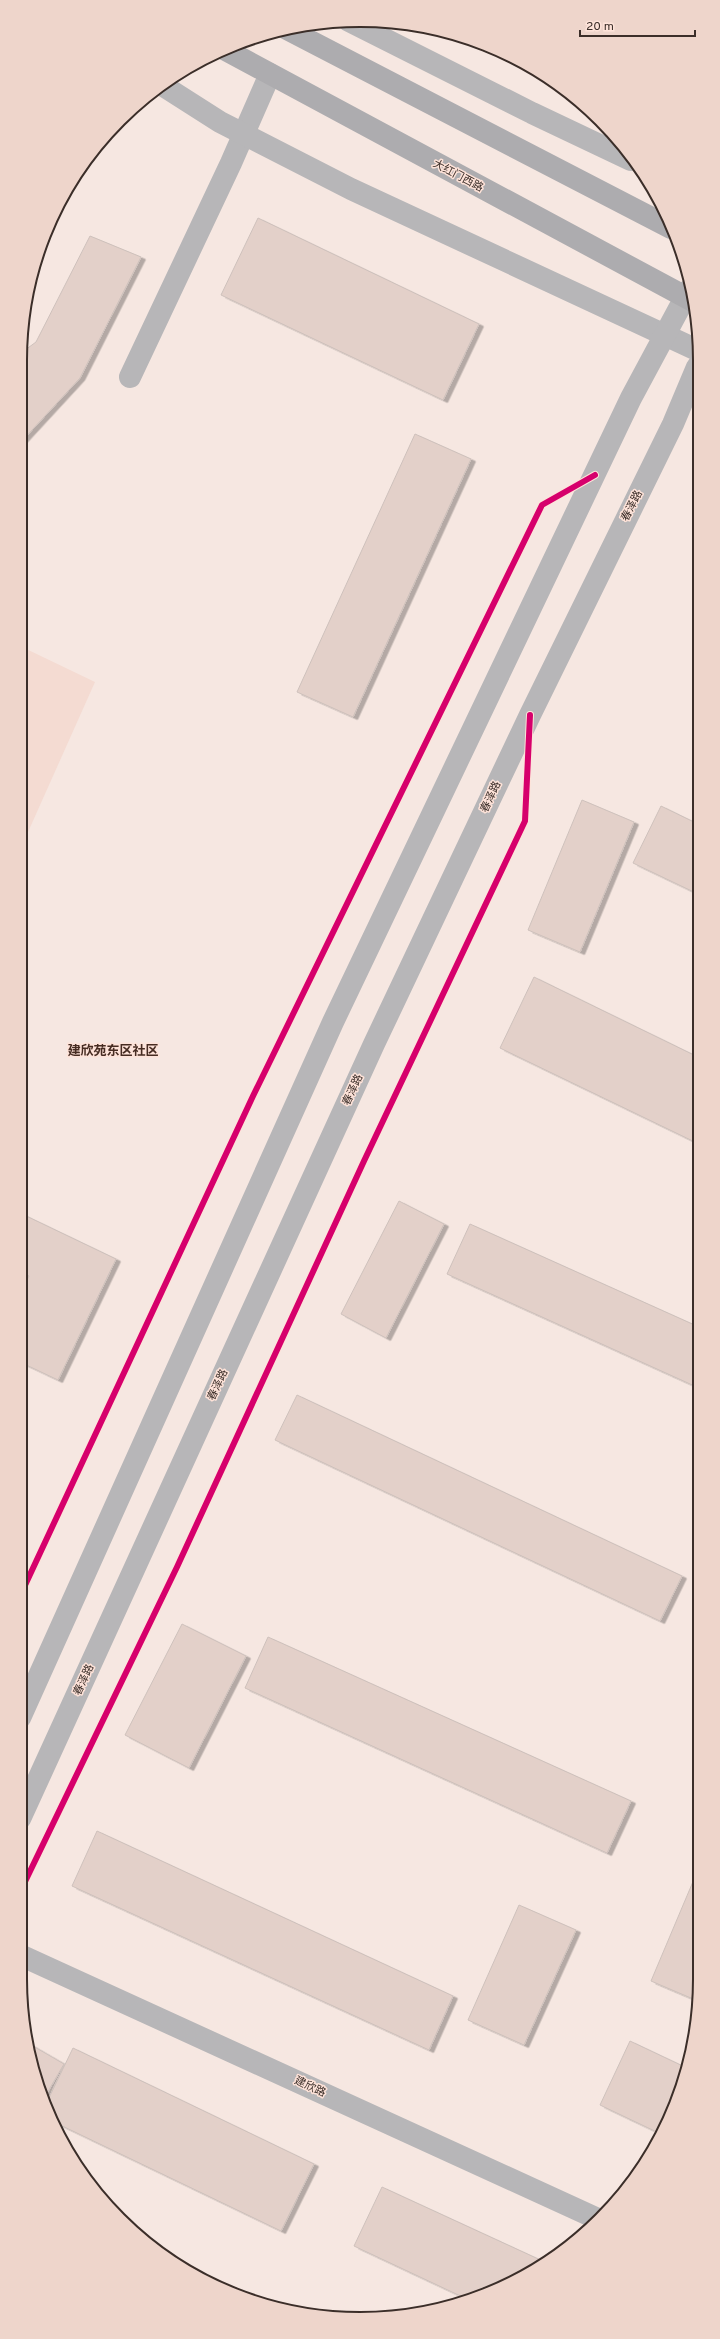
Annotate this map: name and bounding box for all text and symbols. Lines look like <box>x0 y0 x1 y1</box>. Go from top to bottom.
scale bar <box>580 12 695 38</box>
text: 20 m <box>586 19 614 35</box>
street label: 大红门西路 <box>430 157 486 195</box>
street label: 春泽路 <box>618 488 646 524</box>
street label: 春泽路 <box>478 779 504 815</box>
district label: 建欣苑东区社区 <box>67 1043 159 1060</box>
street label: 春泽路 <box>340 1072 366 1108</box>
street label: 春泽路 <box>205 1367 231 1403</box>
street label: 春泽路 <box>71 1662 97 1698</box>
street label: 建欣路 <box>292 2074 328 2100</box>

